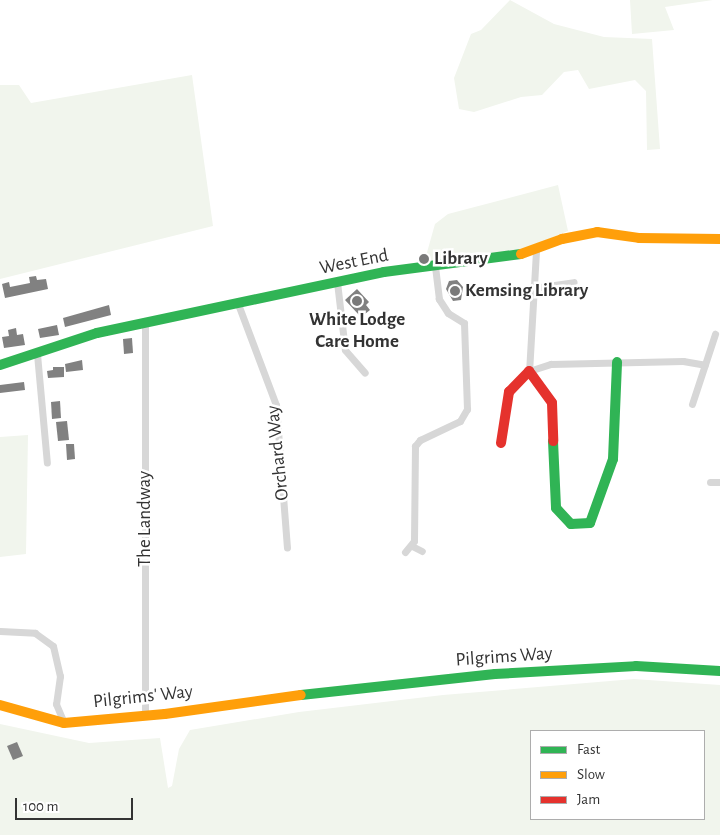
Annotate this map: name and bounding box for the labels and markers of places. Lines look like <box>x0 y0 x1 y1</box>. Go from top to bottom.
place label: Library <box>434 248 488 270</box>
marker: Library <box>418 253 430 265</box>
place label: Kemsing Library <box>465 280 588 302</box>
marker: Kemsing Library <box>449 285 461 297</box>
marker: White Lodge Care Home <box>351 295 363 307</box>
place label: White Lodge Care Home <box>309 309 405 353</box>

